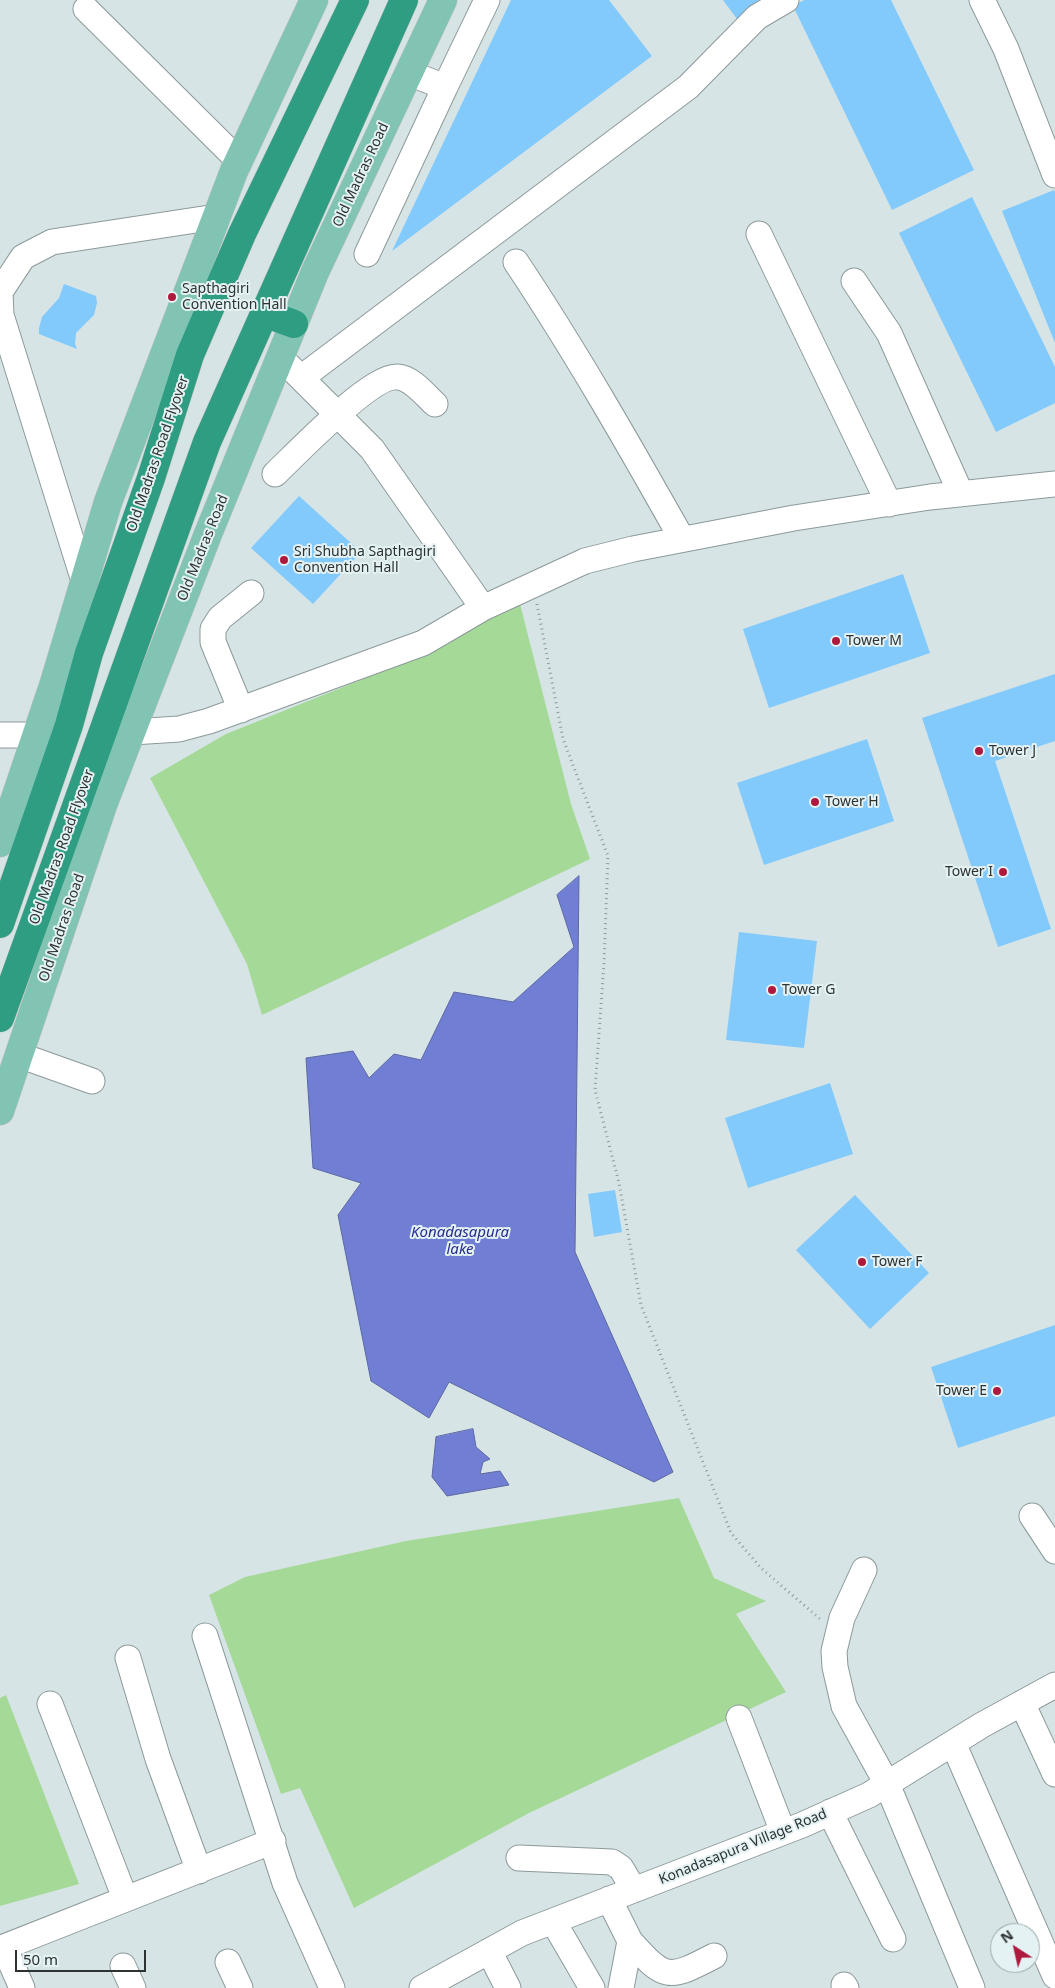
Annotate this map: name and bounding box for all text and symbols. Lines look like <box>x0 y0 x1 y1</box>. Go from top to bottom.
street label: Old Madras Road <box>329 120 393 230</box>
place label: Sapthagiri Convention Hall <box>182 281 287 314</box>
marker: Sapthagiri Convention Hall <box>166 291 178 303</box>
street label: Old Madras Road Flyover <box>123 374 193 534</box>
street label: Old Madras Road <box>174 492 232 604</box>
place label: Sri Shubha Sapthagiri Convention Hall <box>294 544 436 576</box>
marker: Sri Shubha Sapthagiri Convention Hall <box>278 554 290 566</box>
place label: Tower M <box>846 633 902 649</box>
marker: Tower M <box>830 635 842 647</box>
place label: Tower J <box>989 743 1036 759</box>
marker: Tower J <box>973 745 985 757</box>
street label: Old Madras Road Flyover <box>26 767 98 927</box>
place label: Tower H <box>825 794 879 810</box>
marker: Tower H <box>809 796 821 808</box>
place label: Tower I <box>945 864 993 880</box>
marker: Tower I <box>997 866 1009 878</box>
street label: Old Madras Road <box>36 872 88 984</box>
place label: Tower G <box>782 982 836 998</box>
marker: Tower G <box>766 984 778 996</box>
water label: Konadasapura lake <box>411 1224 509 1259</box>
place label: Tower F <box>872 1254 923 1270</box>
marker: Tower F <box>856 1256 868 1268</box>
place label: Tower E <box>936 1383 987 1399</box>
marker: Tower E <box>991 1385 1003 1397</box>
street label: Konadasapura Village Road <box>656 1806 830 1888</box>
north arrow <box>990 1923 1040 1973</box>
text: N <box>997 1925 1017 1947</box>
scale bar <box>18 1940 149 1972</box>
text: 50 m <box>23 1949 58 1969</box>

